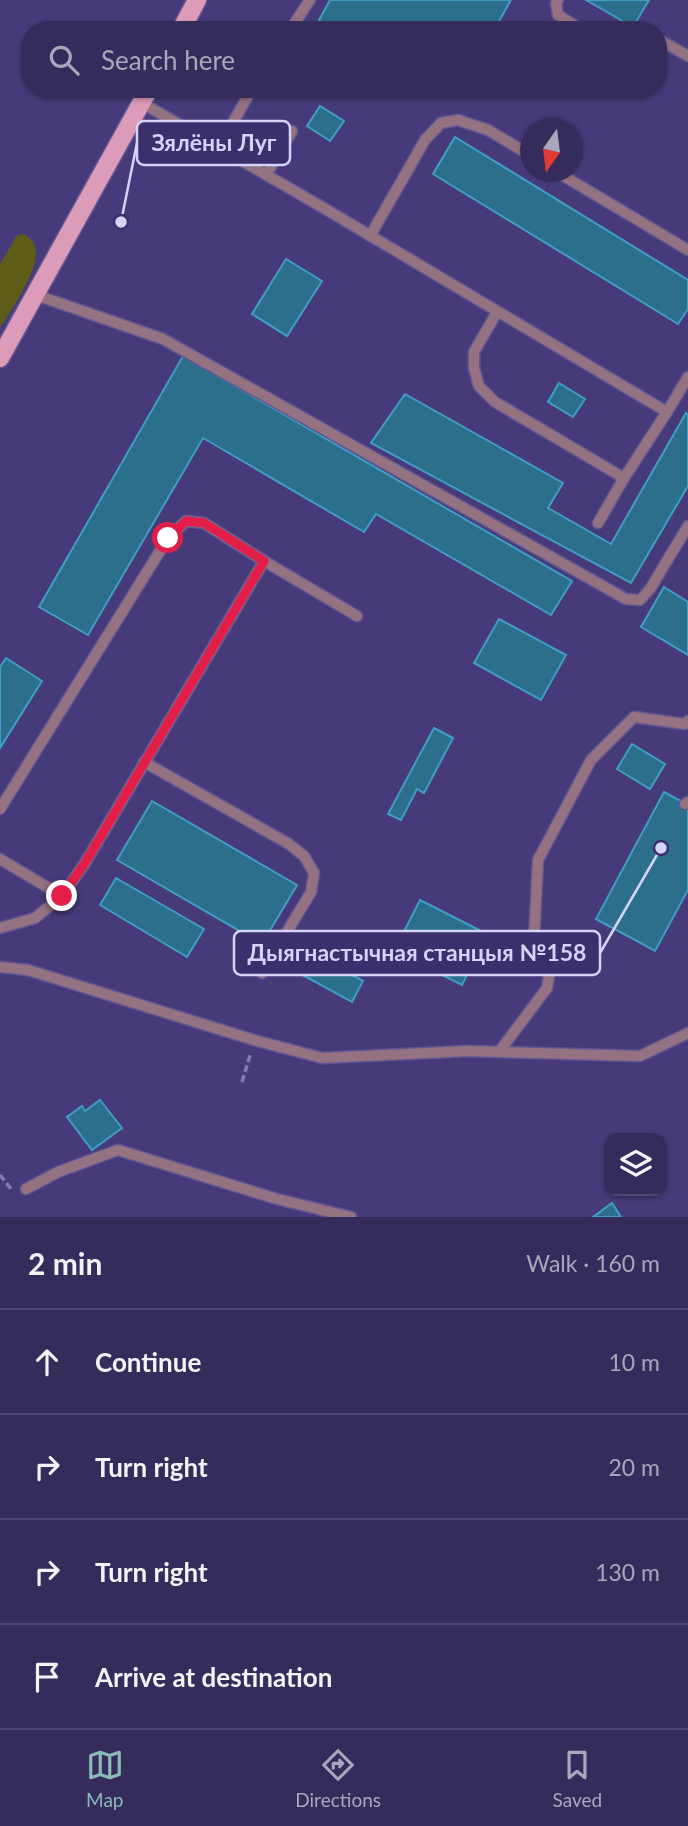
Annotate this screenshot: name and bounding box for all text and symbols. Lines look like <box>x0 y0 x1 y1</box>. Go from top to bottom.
search box <box>21 21 667 98</box>
icon: search <box>45 41 83 79</box>
text: Search here <box>101 44 235 76</box>
north arrow <box>520 119 583 182</box>
callout: Зялёны Луг <box>137 121 290 165</box>
text: Зялёны Луг <box>152 128 277 156</box>
route start <box>152 522 183 553</box>
route end <box>46 880 77 911</box>
callout: Дыягнастычная станцыя №158 <box>234 931 600 975</box>
text: Дыягнастычная станцыя №158 <box>248 938 586 966</box>
map controls <box>604 1133 667 1196</box>
button: layers <box>604 1133 667 1196</box>
text: 2 min <box>28 1245 102 1281</box>
text: Walk · 160 m <box>526 1249 660 1277</box>
icon: ahead <box>28 1343 66 1381</box>
text: Continue <box>95 1346 201 1378</box>
text: 10 m <box>609 1348 660 1376</box>
icon: right <box>28 1448 66 1486</box>
text: Turn right <box>95 1451 208 1483</box>
text: 20 m <box>609 1453 660 1481</box>
icon: right <box>28 1553 66 1591</box>
text: Turn right <box>95 1556 208 1588</box>
text: 130 m <box>595 1558 660 1586</box>
icon: arrive <box>28 1658 66 1696</box>
text: Arrive at destination <box>95 1661 332 1693</box>
tab: Map <box>86 1746 124 1811</box>
tab: Directions <box>295 1746 381 1811</box>
tab: Saved <box>553 1746 602 1811</box>

